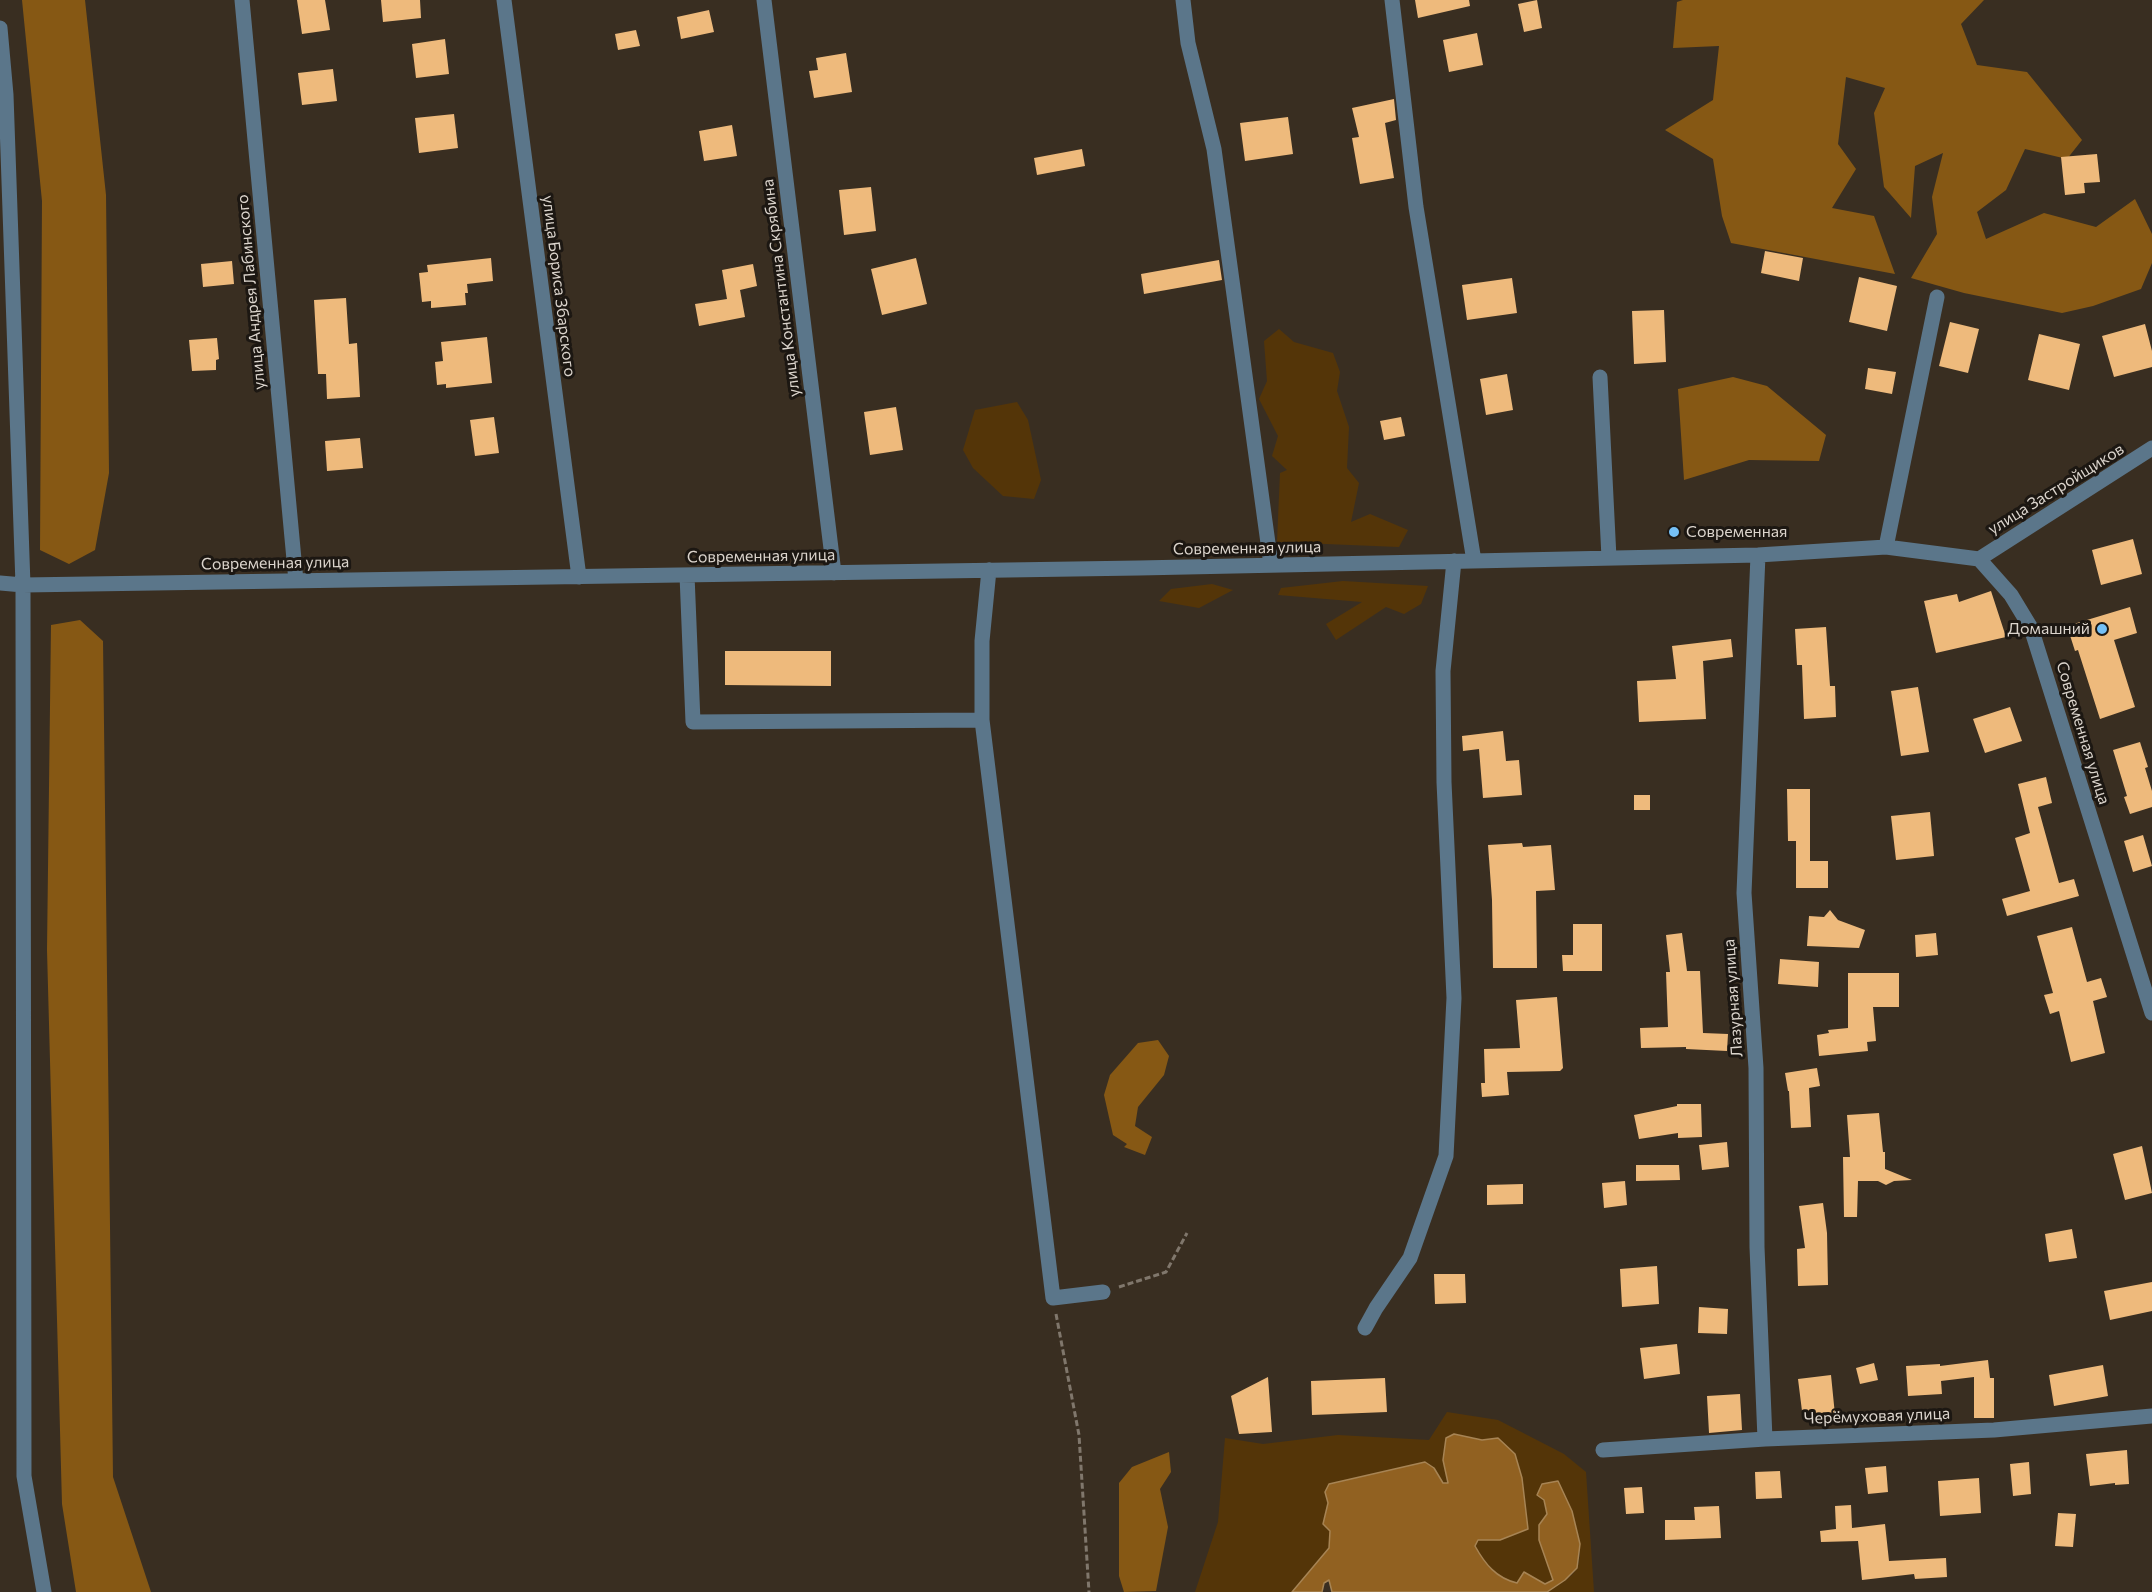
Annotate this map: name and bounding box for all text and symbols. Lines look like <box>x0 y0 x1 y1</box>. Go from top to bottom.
street label: улица Константина Скрябина <box>758 178 804 398</box>
street label: улица Андрея Лабинского <box>233 194 269 390</box>
street label: улица Бориса Збарского <box>538 194 580 378</box>
street label: улица Застройщиков <box>1984 439 2128 539</box>
place label: Современная <box>1686 522 1788 542</box>
marker: Современная <box>1667 525 1681 539</box>
street label: Современная улица <box>1173 537 1321 559</box>
street label: Современная улица <box>687 545 835 567</box>
street label: Современная улица <box>201 552 349 574</box>
place label: Домашний <box>2007 619 2090 639</box>
marker: Домашний <box>2095 622 2109 636</box>
street label: Современная улица <box>2052 659 2114 807</box>
street label: Лазурная улица <box>1719 938 1747 1058</box>
street label: Черёмуховая улица <box>1804 1404 1950 1428</box>

